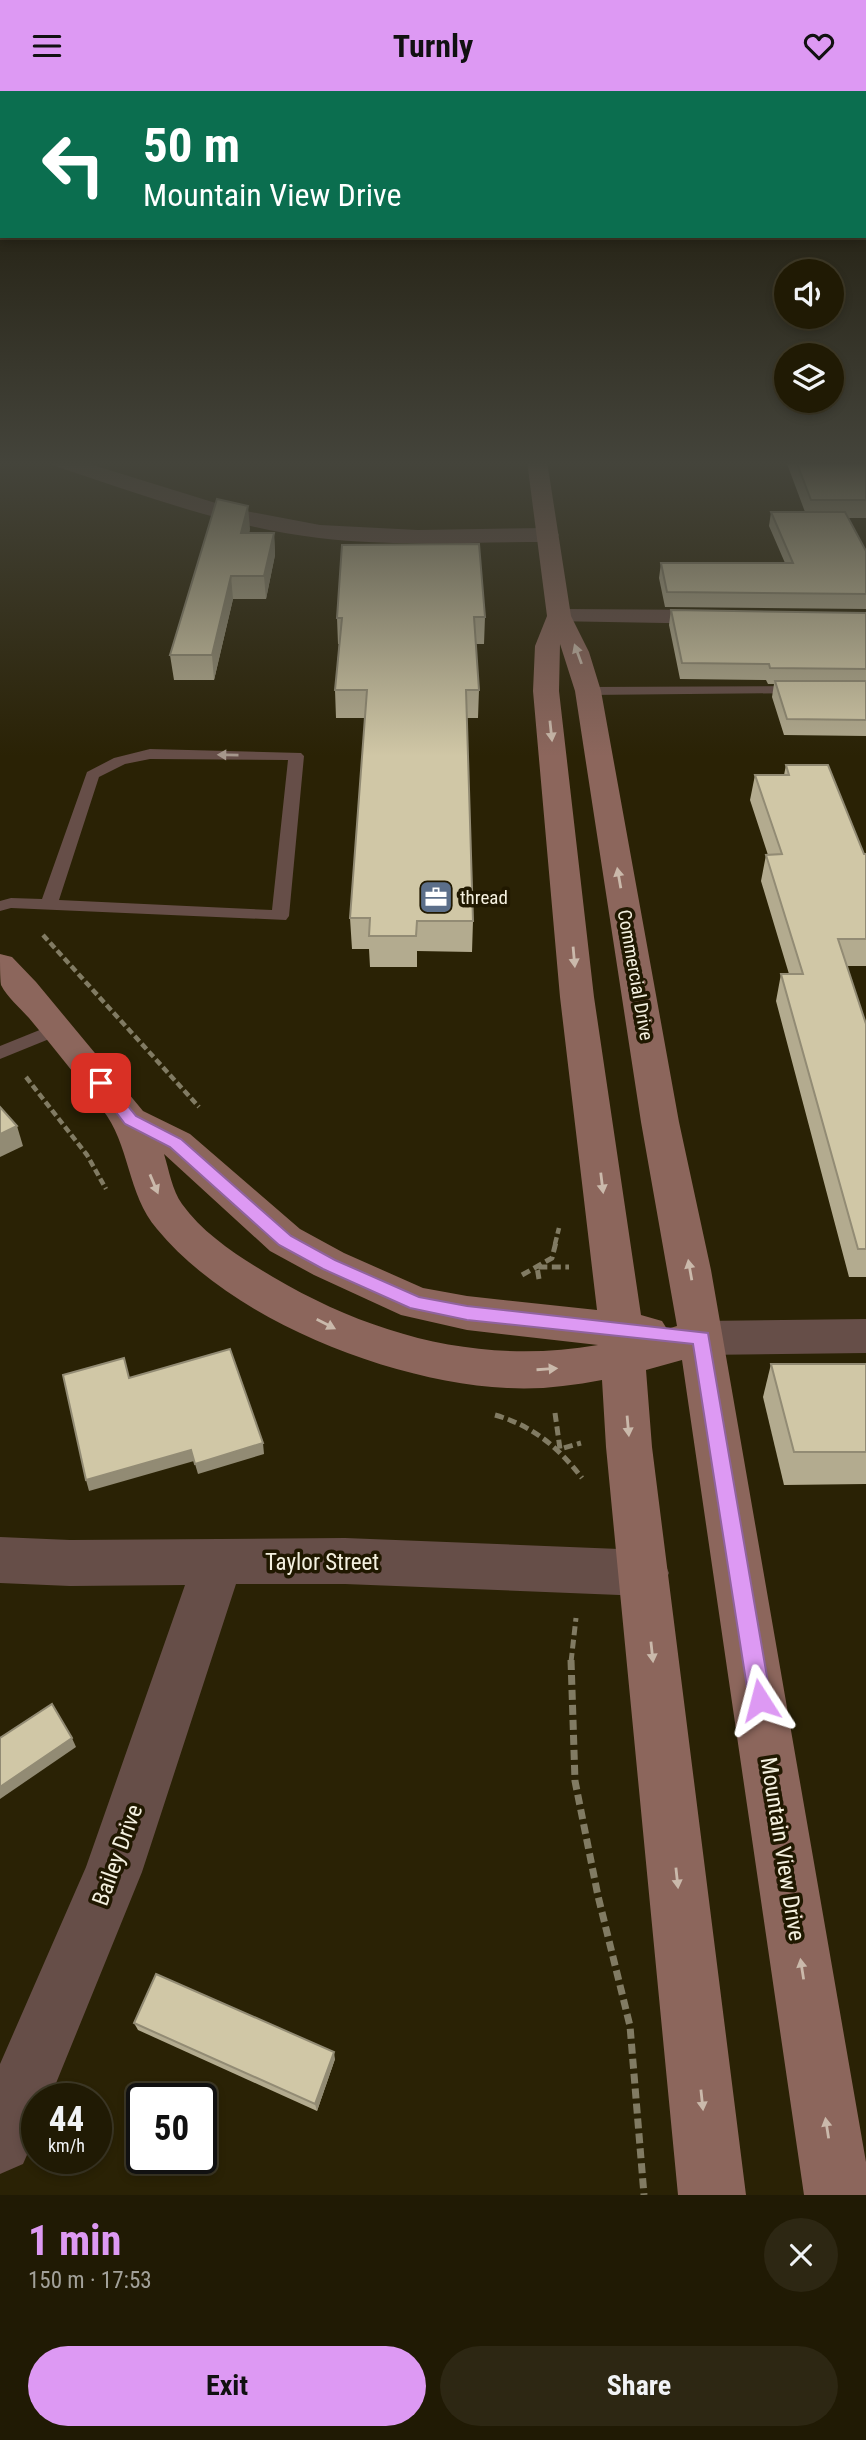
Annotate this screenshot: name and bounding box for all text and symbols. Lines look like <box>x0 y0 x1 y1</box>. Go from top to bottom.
icon: menu <box>28 27 66 65</box>
text: Turnly <box>393 27 473 65</box>
icon: heart <box>800 27 838 65</box>
text: 50 m <box>143 117 240 174</box>
icon: left <box>28 119 119 210</box>
text: Mountain View Drive <box>143 176 401 214</box>
map controls <box>774 259 844 413</box>
button: sound <box>774 259 844 329</box>
button: layers <box>774 343 844 413</box>
one-way arrow <box>572 644 583 665</box>
one-way arrow <box>545 720 556 742</box>
one-way arrow <box>216 749 238 761</box>
one-way arrow <box>613 867 624 889</box>
office icon: thread <box>417 878 455 916</box>
place label: thread <box>460 886 508 909</box>
street label: Commercial Drive <box>613 908 658 1042</box>
one-way arrow <box>568 947 579 969</box>
pin <box>71 1053 131 1113</box>
icon: arrive <box>82 1064 120 1102</box>
one-way arrow <box>596 1172 607 1194</box>
one-way arrow <box>148 1174 160 1194</box>
one-way arrow <box>684 1259 695 1281</box>
one-way arrow <box>316 1319 336 1330</box>
one-way arrow <box>536 1363 558 1374</box>
one-way arrow <box>623 1415 634 1437</box>
street label: Taylor Street <box>265 1549 379 1576</box>
one-way arrow <box>647 1641 658 1663</box>
position arrow <box>723 1663 797 1737</box>
street label: Mountain View Drive <box>755 1755 810 1943</box>
street label: Bailey Drive <box>87 1801 148 1909</box>
one-way arrow <box>672 1867 683 1889</box>
one-way arrow <box>796 1958 807 1980</box>
speed limit sign: 50 <box>126 2083 217 2174</box>
one-way arrow <box>696 2089 707 2111</box>
text: 44 <box>49 2099 84 2140</box>
one-way arrow <box>821 2117 832 2139</box>
text: km/h <box>48 2135 85 2156</box>
text: 1 min <box>28 2216 121 2265</box>
button: close <box>764 2218 838 2292</box>
text: 150 m · 17:53 <box>28 2267 152 2294</box>
button: Exit <box>28 2346 426 2426</box>
button: Share <box>440 2346 838 2426</box>

